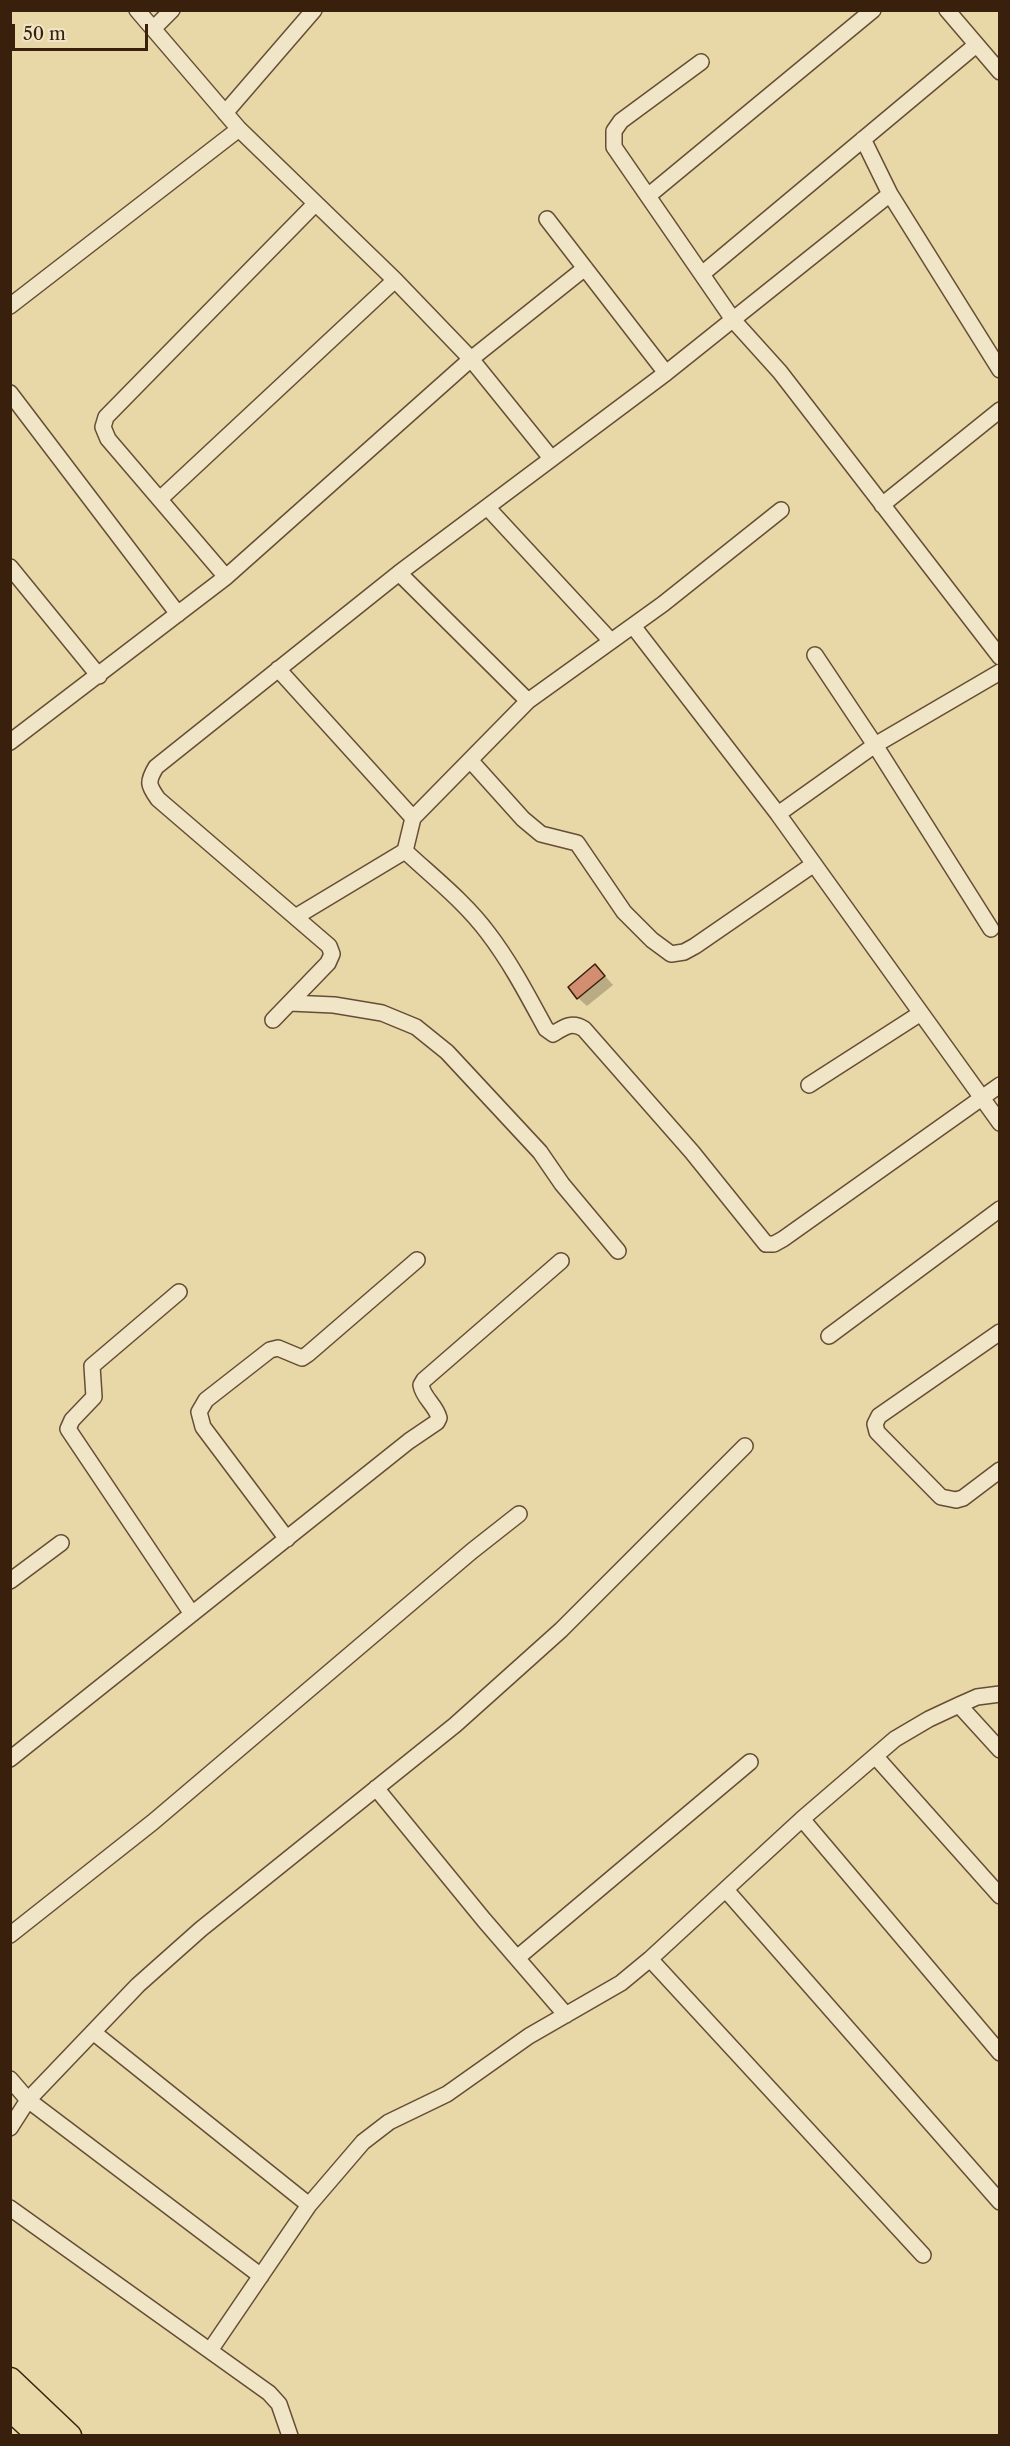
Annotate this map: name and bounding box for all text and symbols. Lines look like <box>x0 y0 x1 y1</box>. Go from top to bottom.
scale bar <box>15 12 152 50</box>
text: 50 m <box>23 23 66 45</box>

